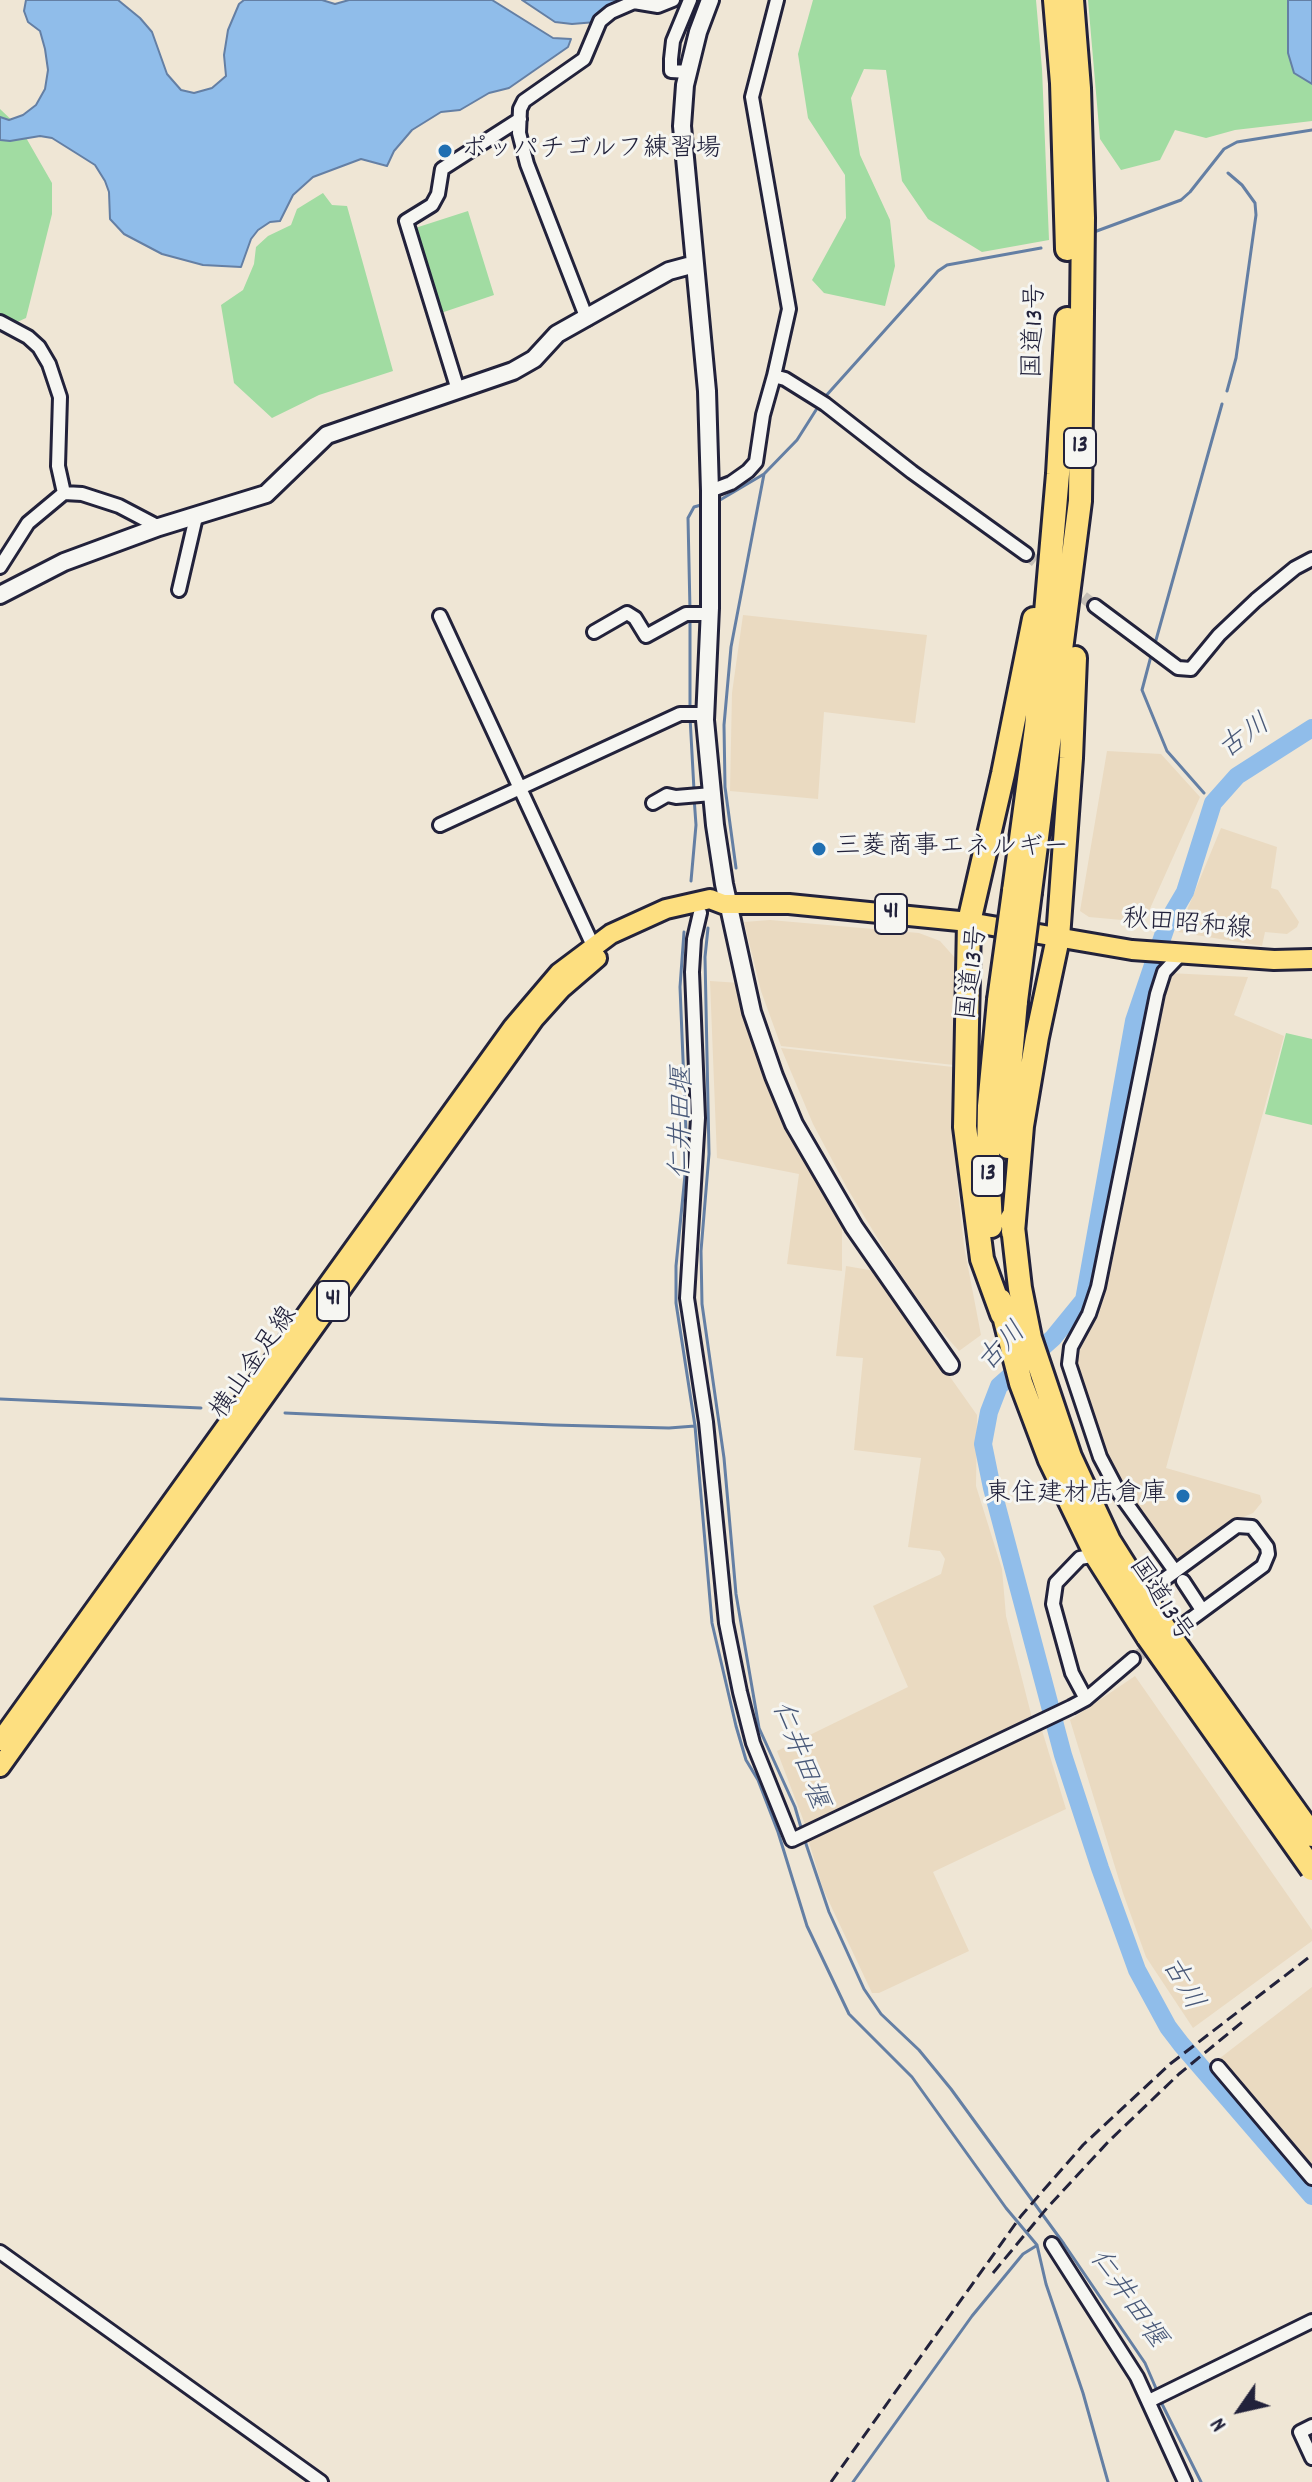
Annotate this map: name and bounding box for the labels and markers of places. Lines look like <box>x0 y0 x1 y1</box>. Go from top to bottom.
place label: ポッパチゴルフ練習場 <box>461 135 721 167</box>
marker: ポッパチゴルフ練習場 <box>436 142 454 160</box>
place label: 三菱商事エネルギー <box>835 833 1069 865</box>
marker: 三菱商事エネルギー <box>810 840 828 858</box>
place label: 東住建材店倉庫 <box>985 1480 1167 1512</box>
marker: 東住建材店倉庫 <box>1174 1487 1192 1505</box>

